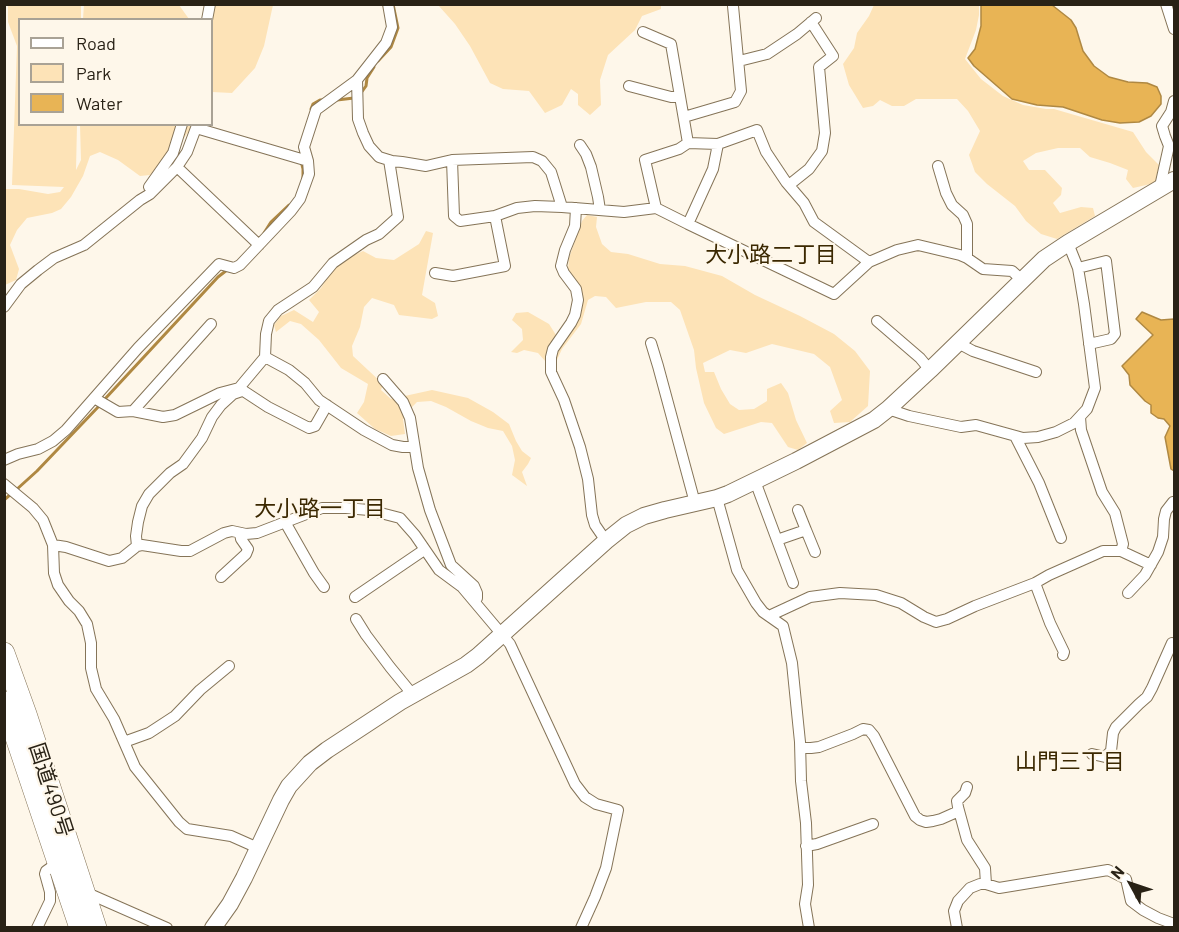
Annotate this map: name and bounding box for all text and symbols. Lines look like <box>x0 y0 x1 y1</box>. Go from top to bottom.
legend <box>18 18 213 126</box>
text: Road <box>76 32 116 54</box>
text: Park <box>76 62 111 84</box>
text: Water <box>76 92 123 114</box>
district label: 大小路二丁目 <box>705 242 837 268</box>
district label: 大小路一丁目 <box>254 496 386 522</box>
street label: 国道490号 <box>24 740 78 840</box>
district label: 山門三丁目 <box>1015 749 1125 775</box>
north arrow <box>1101 854 1161 914</box>
text: N <box>1106 862 1128 882</box>

